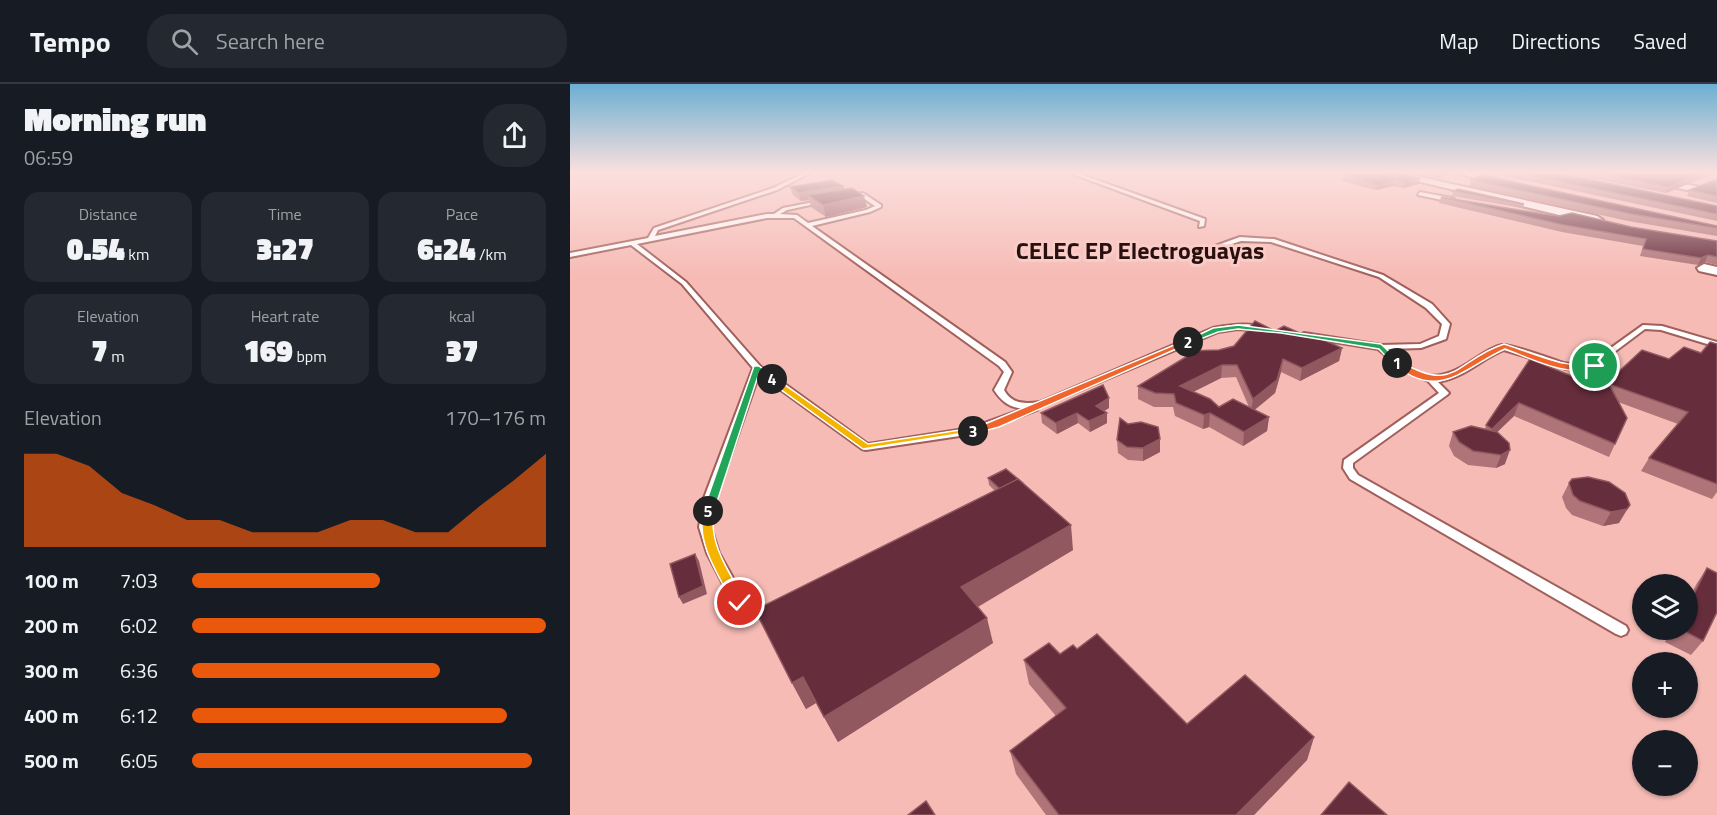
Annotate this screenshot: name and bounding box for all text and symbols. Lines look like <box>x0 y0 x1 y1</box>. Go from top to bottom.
search box <box>147 14 567 68</box>
text: Tempo <box>30 20 111 63</box>
text: Search here <box>216 24 325 58</box>
icon: search <box>168 25 201 58</box>
text: Map <box>1439 25 1479 57</box>
text: Directions <box>1512 25 1601 57</box>
text: Saved <box>1634 25 1687 57</box>
text: Morning run <box>24 94 206 144</box>
button: share <box>483 104 546 167</box>
text: 06:59 <box>24 142 73 173</box>
text: Distance <box>79 202 137 226</box>
text: Time <box>268 202 302 226</box>
text: Pace <box>446 202 478 226</box>
text: 0.54 <box>67 226 125 272</box>
text: 3:27 <box>256 226 314 272</box>
text: 6:24 <box>417 226 475 272</box>
district label: CELEC EP Electroguayas <box>1016 232 1264 268</box>
text: km <box>125 242 149 266</box>
text: /km <box>475 242 507 266</box>
text: Elevation <box>77 304 139 328</box>
text: Heart rate <box>251 304 319 328</box>
text: kcal <box>449 304 475 328</box>
pin: 2 <box>1173 327 1203 357</box>
text: 7 <box>91 328 108 374</box>
text: 169 <box>243 328 293 374</box>
text: 37 <box>446 328 479 374</box>
text: 2 <box>1184 330 1192 354</box>
pin <box>1569 340 1620 391</box>
text: m <box>108 344 125 368</box>
text: bpm <box>293 344 327 368</box>
pin: 1 <box>1382 348 1412 378</box>
icon: arrive <box>1578 349 1611 382</box>
text: 1 <box>1393 351 1401 375</box>
pin: 4 <box>757 364 787 394</box>
text: 4 <box>768 367 776 391</box>
text: Elevation <box>24 402 102 433</box>
text: 170–176 m <box>445 402 546 433</box>
pin: 3 <box>958 416 988 446</box>
text: 3 <box>969 419 977 443</box>
pin: 5 <box>693 496 723 526</box>
text: 5 <box>704 499 712 523</box>
text: 100 m <box>24 565 79 596</box>
text: 7:03 <box>120 565 158 596</box>
map controls <box>1632 574 1698 796</box>
button: layers <box>1632 574 1698 640</box>
pin <box>714 577 765 628</box>
icon: check <box>723 586 756 619</box>
text: 200 m <box>24 610 79 641</box>
text: 6:02 <box>120 610 158 641</box>
button: + <box>1632 652 1698 718</box>
text: 300 m <box>24 655 79 686</box>
text: 6:36 <box>120 655 158 686</box>
text: 400 m <box>24 700 79 731</box>
text: 6:12 <box>120 700 158 731</box>
button: − <box>1632 730 1698 796</box>
text: 500 m <box>24 745 79 776</box>
text: 6:05 <box>120 745 158 776</box>

